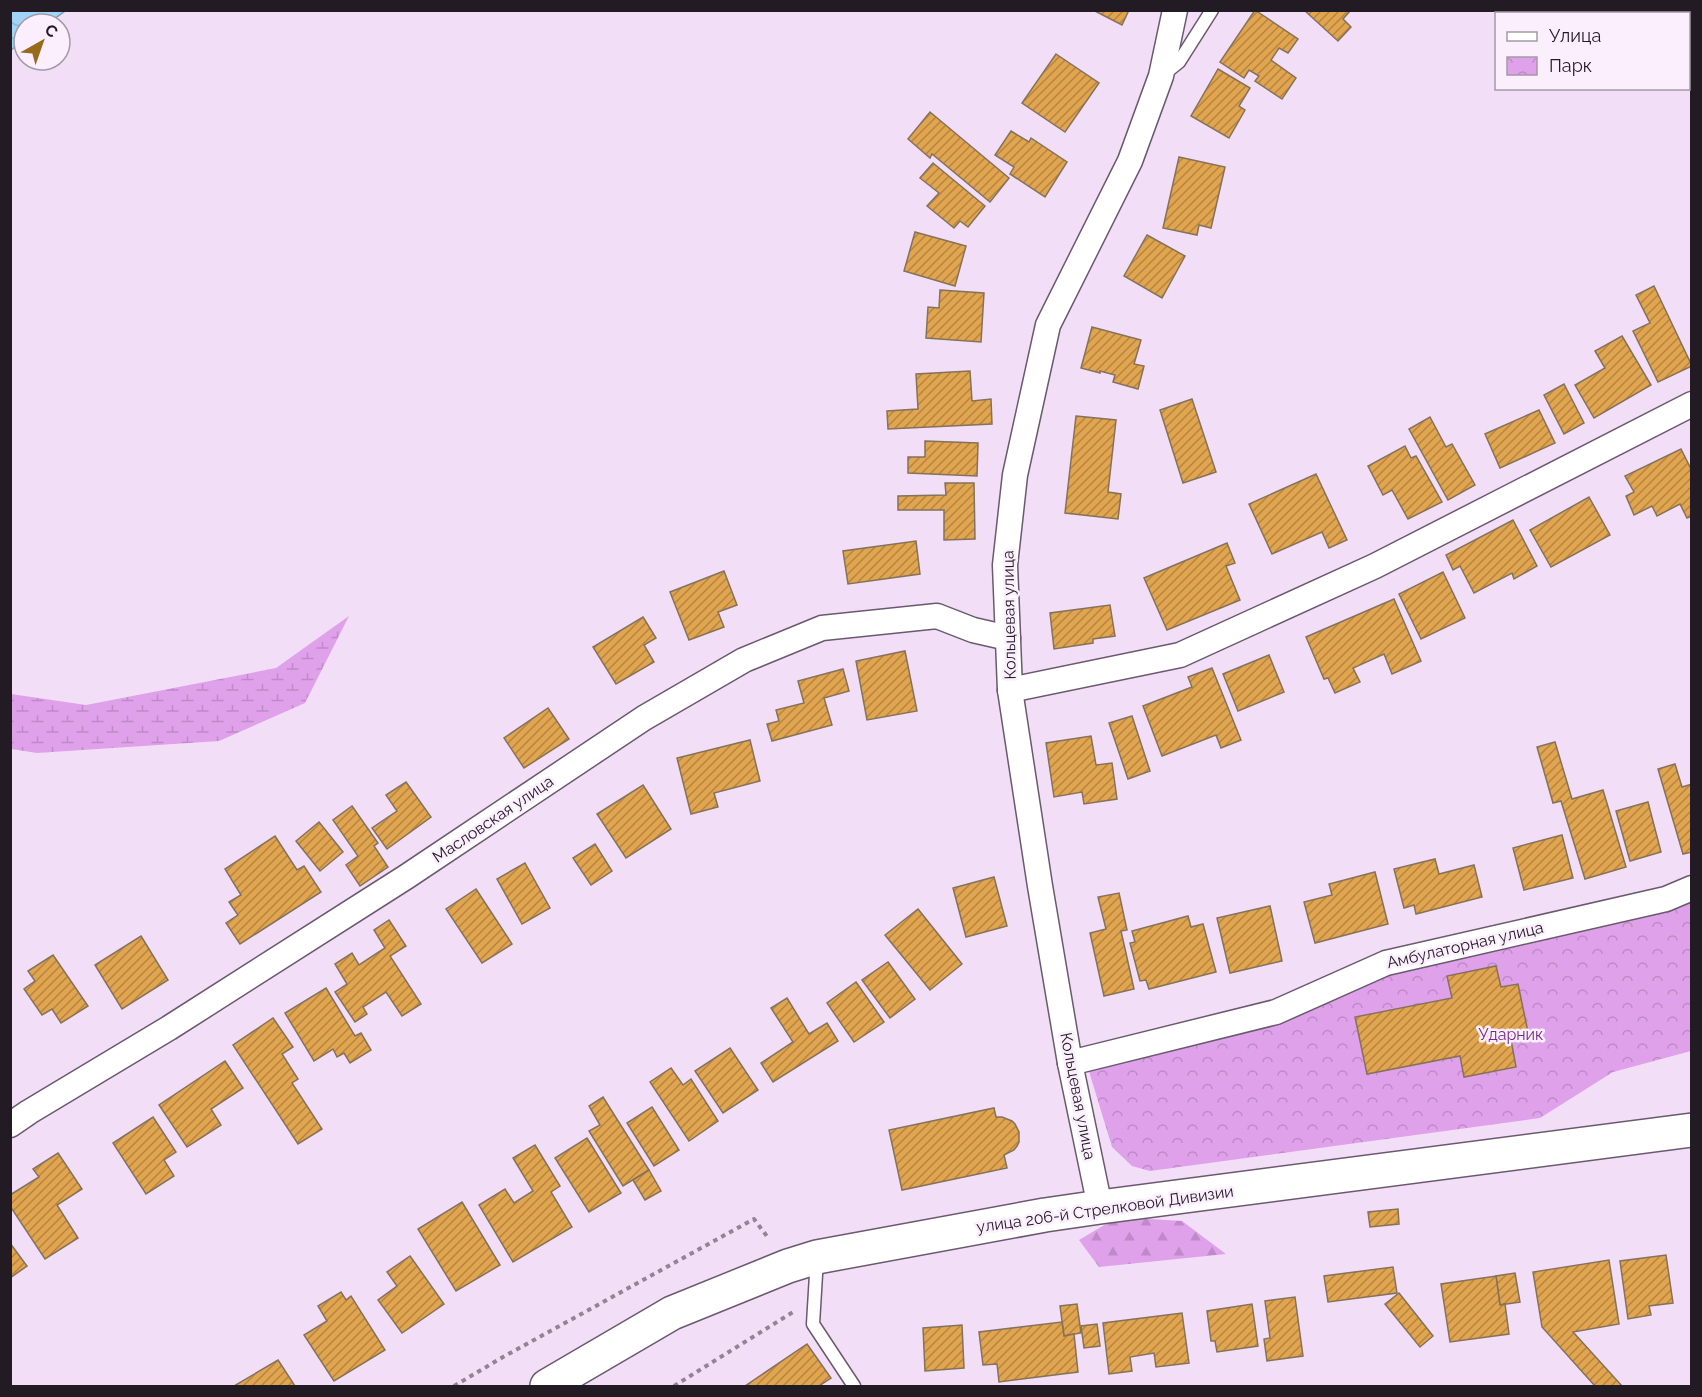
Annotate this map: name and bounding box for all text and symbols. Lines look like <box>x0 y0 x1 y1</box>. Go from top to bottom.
north arrow <box>12 12 72 72</box>
legend <box>1495 12 1690 90</box>
text: С <box>41 20 62 42</box>
text: Улица <box>1549 25 1601 46</box>
text: Парк <box>1549 55 1592 76</box>
street label: Кольцевая улица <box>998 550 1020 680</box>
street label: Масловская улица <box>429 772 557 866</box>
street label: Амбулаторная улица <box>1385 918 1545 972</box>
park label: Ударник <box>1479 1025 1543 1044</box>
street label: Кольцевая улица <box>1056 1031 1100 1161</box>
street label: улица 206-й Стрелковой Дивизии <box>975 1182 1235 1236</box>

